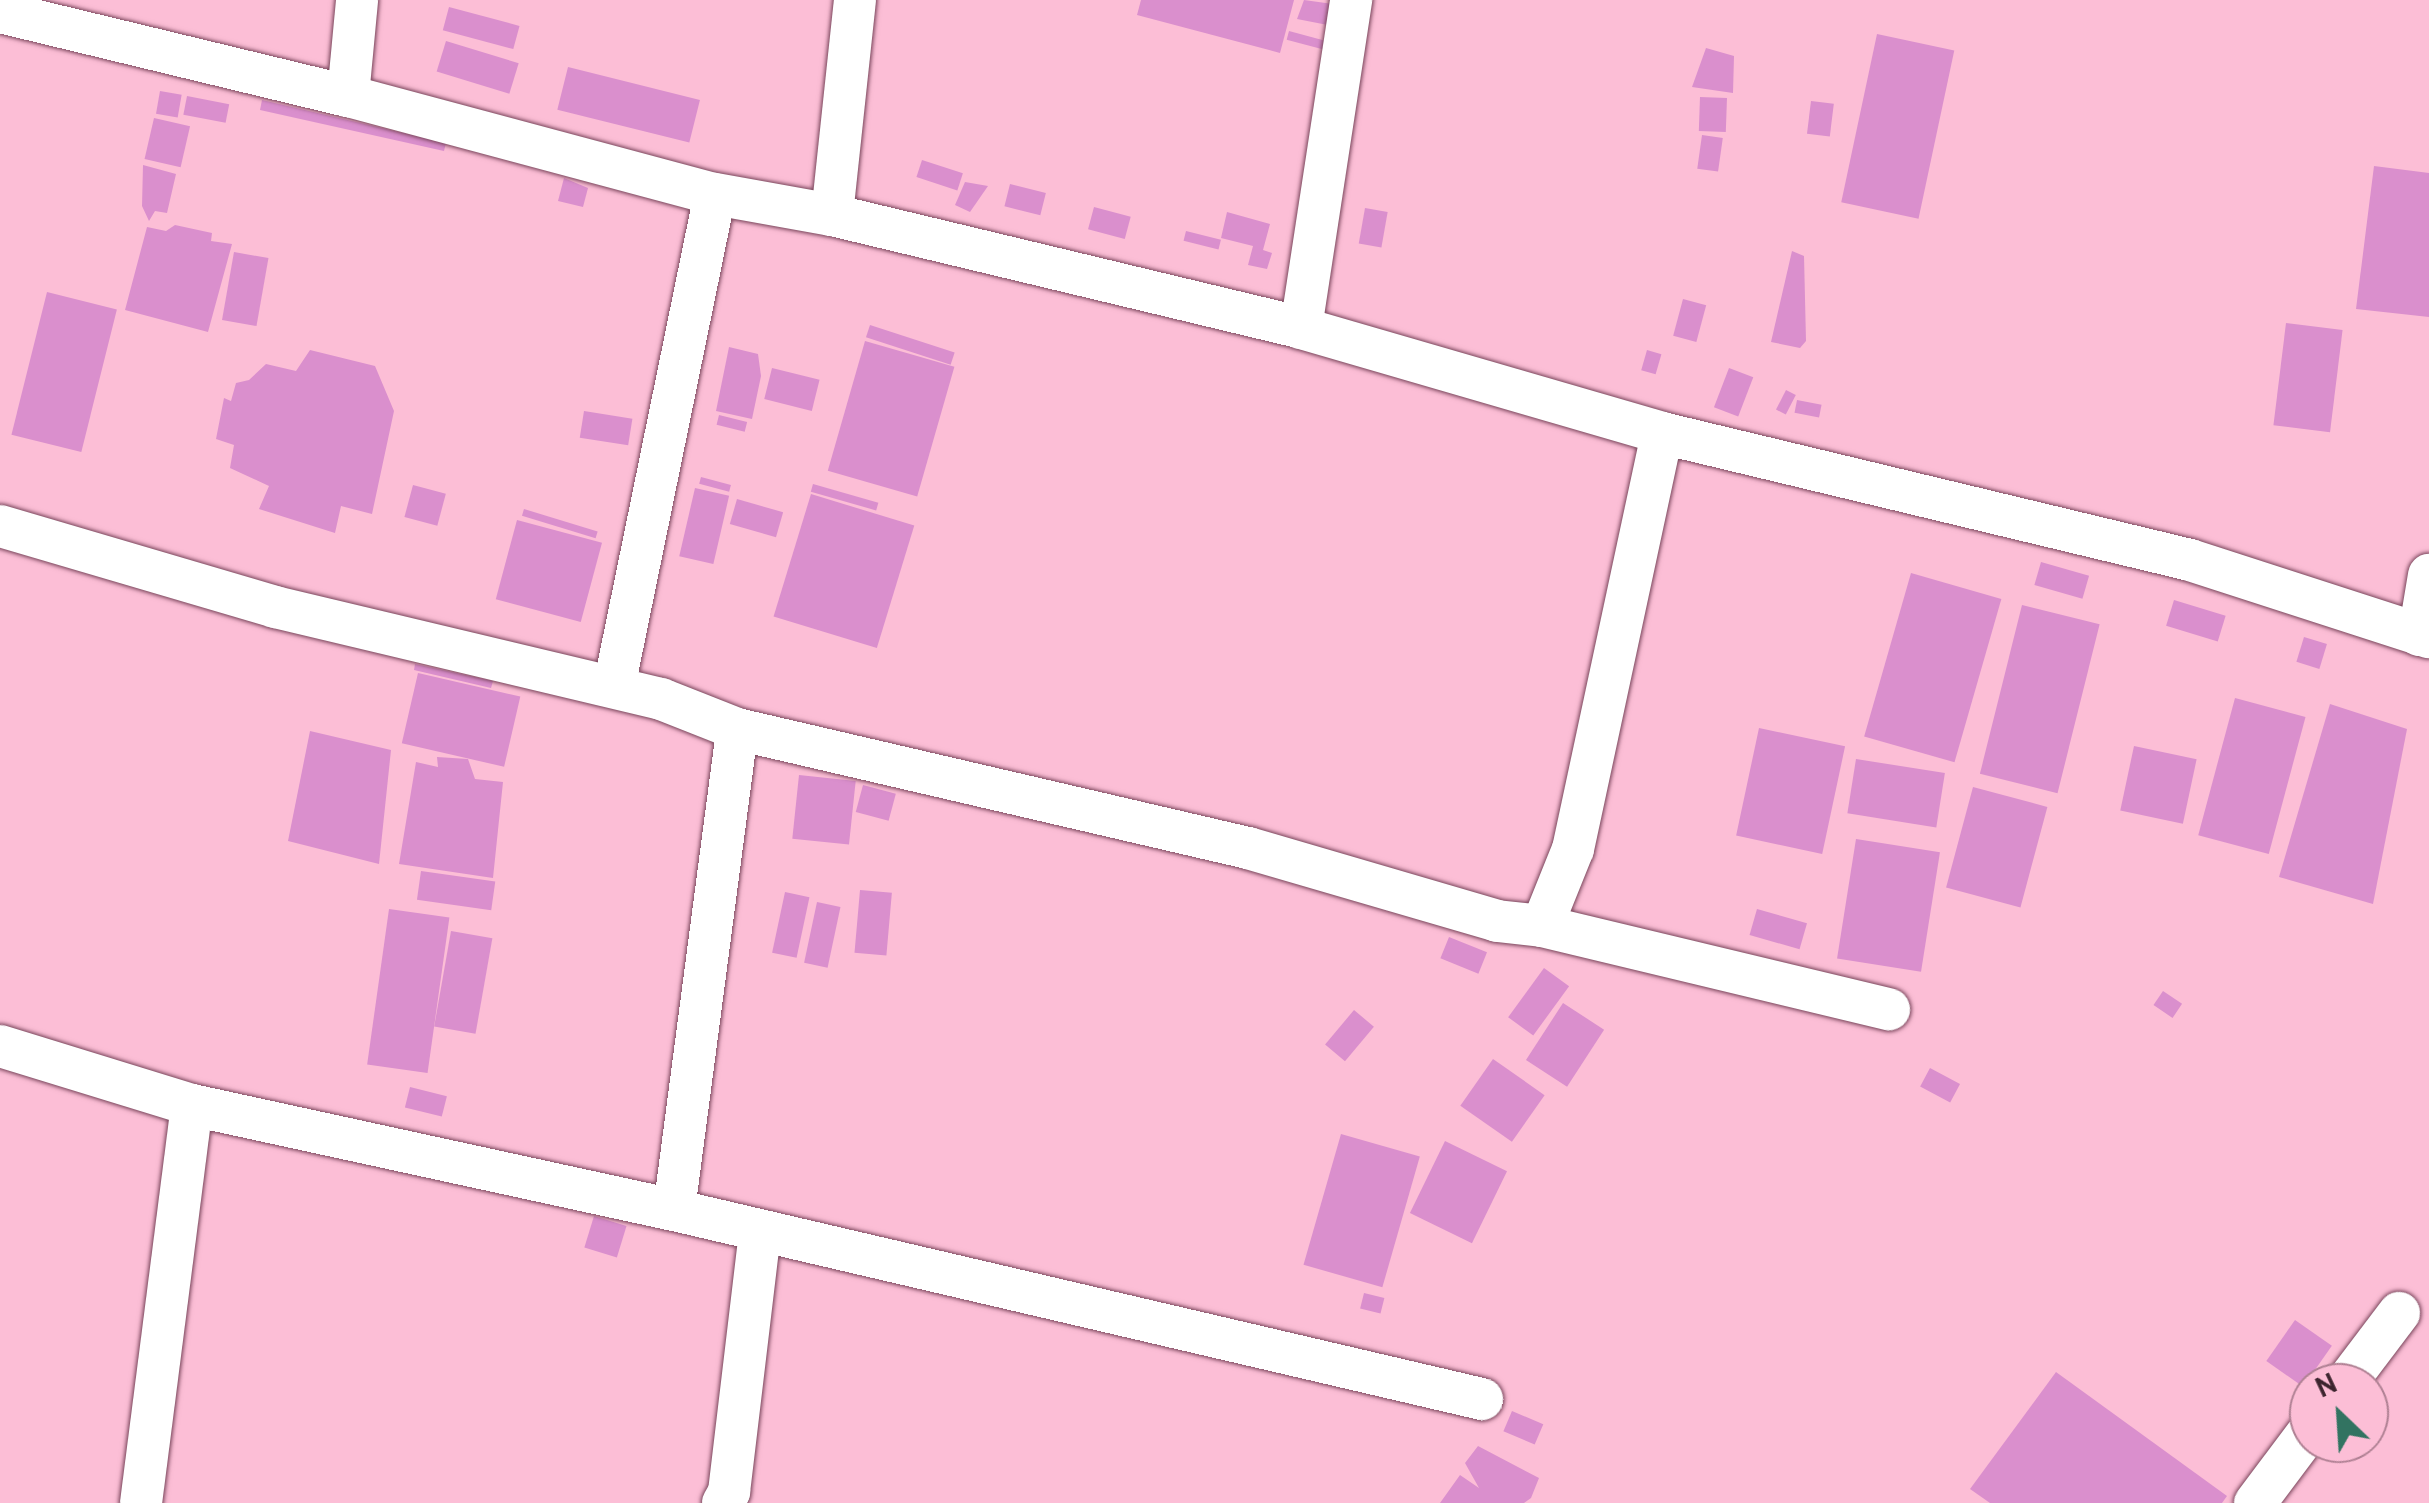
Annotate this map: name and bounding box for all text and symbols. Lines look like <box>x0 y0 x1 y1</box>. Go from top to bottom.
north arrow <box>2289 1363 2389 1463</box>
text: N <box>2310 1367 2344 1408</box>

